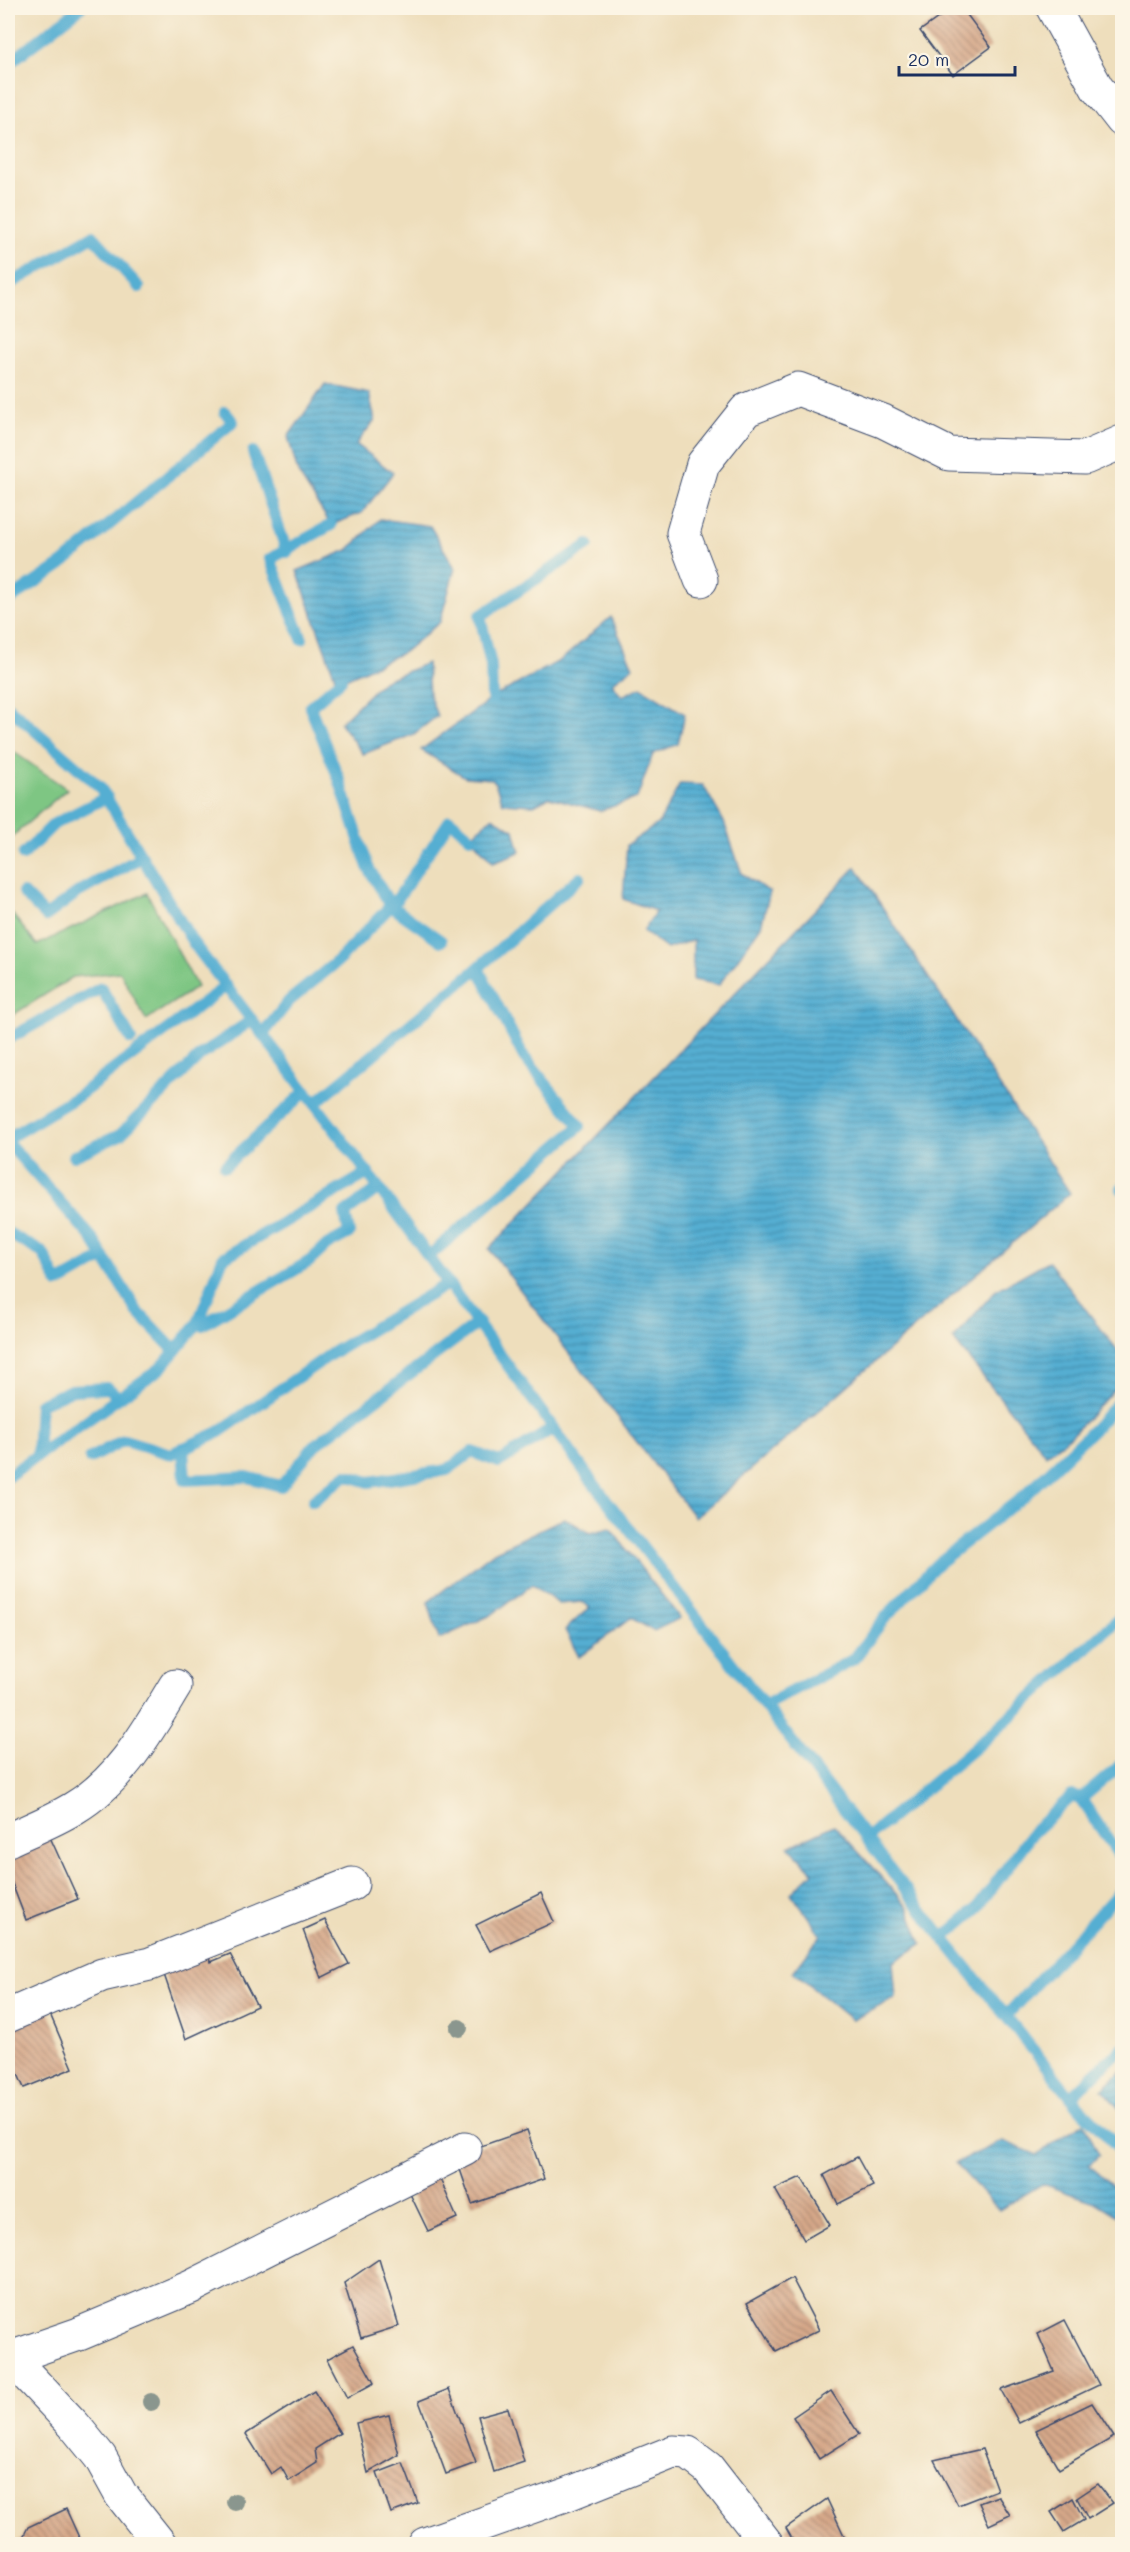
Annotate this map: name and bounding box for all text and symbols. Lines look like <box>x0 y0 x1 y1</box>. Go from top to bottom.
scale bar <box>899 39 1014 77</box>
text: 20 m <box>908 47 949 71</box>

